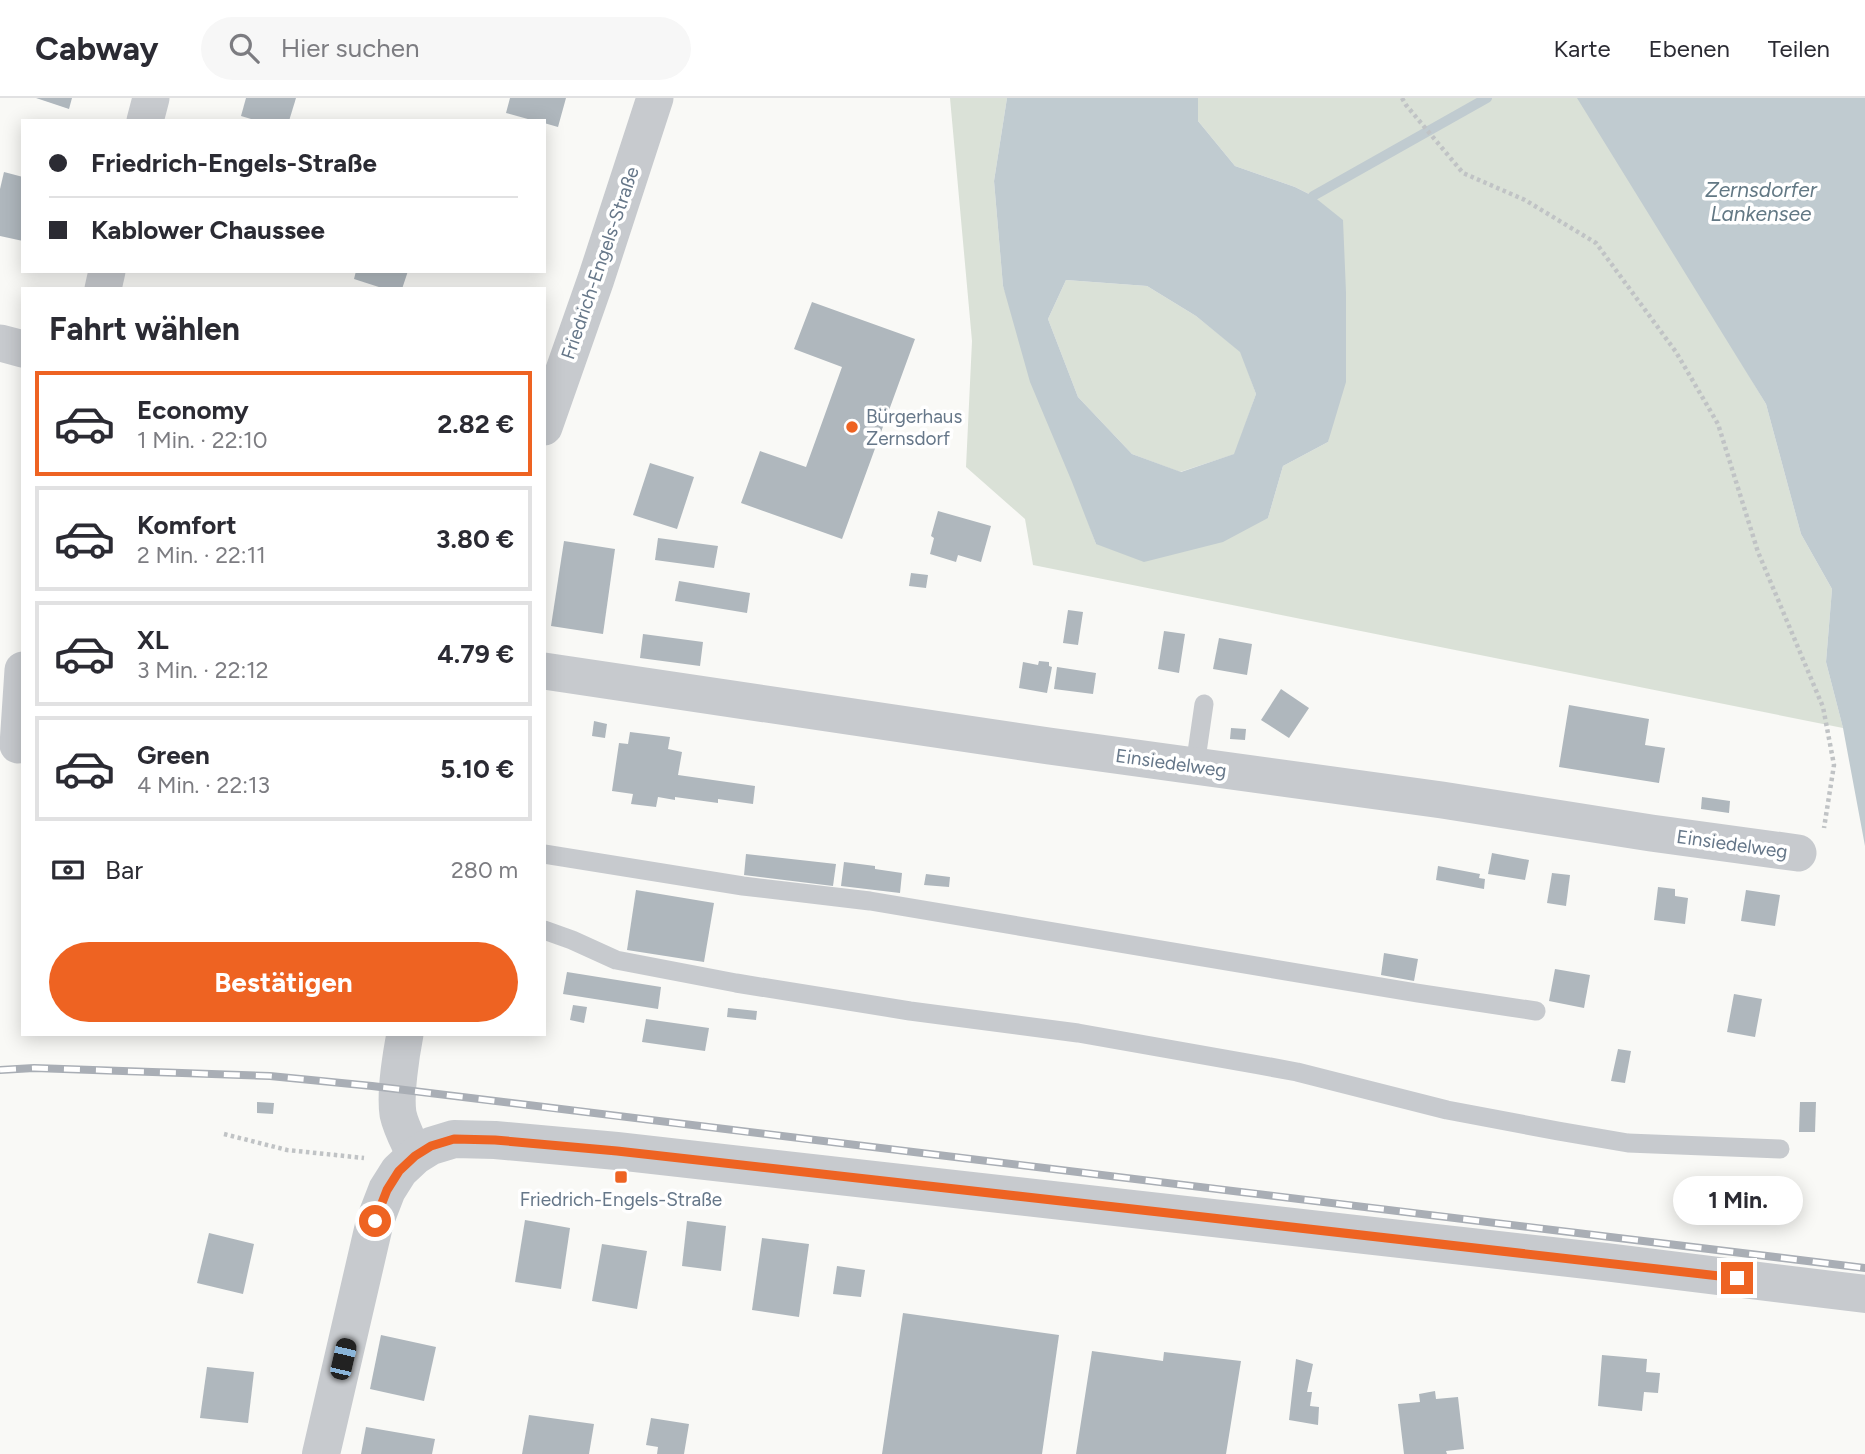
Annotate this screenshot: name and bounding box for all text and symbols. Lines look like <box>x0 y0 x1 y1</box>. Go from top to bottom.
search box <box>201 17 691 80</box>
text: Cabway <box>35 29 159 68</box>
icon: search <box>225 29 263 67</box>
text: Hier suchen <box>281 32 420 64</box>
text: Karte <box>1554 34 1611 63</box>
text: Ebenen <box>1649 34 1730 63</box>
text: Teilen <box>1768 34 1830 63</box>
text: Friedrich-Engels-Straße <box>91 147 377 179</box>
street label: Friedrich-Engels-Straße <box>556 164 644 362</box>
water label: Zernsdorfer Lankensee <box>1705 177 1818 226</box>
text: Kablower Chaussee <box>91 214 325 246</box>
text: Fahrt wählen <box>49 310 240 348</box>
icon: car <box>53 392 116 455</box>
text: Economy <box>137 394 249 426</box>
place label: Bürgerhaus Zernsdorf <box>866 405 962 450</box>
text: 2.82 € <box>437 408 514 440</box>
marker: Bürgerhaus Zernsdorf <box>844 419 860 435</box>
text: 1 Min. · 22:10 <box>137 426 268 454</box>
icon: car <box>53 507 116 570</box>
text: Komfort <box>137 509 237 541</box>
text: 3.80 € <box>436 523 514 555</box>
text: 2 Min. · 22:11 <box>137 541 266 569</box>
icon: car <box>53 622 116 685</box>
text: XL <box>137 624 169 656</box>
text: 4.79 € <box>437 638 514 670</box>
text: 3 Min. · 22:12 <box>137 656 269 684</box>
icon: car <box>53 737 116 800</box>
text: Green <box>137 739 210 771</box>
street label: Einsiedelweg <box>1114 744 1228 782</box>
text: 5.10 € <box>440 753 514 785</box>
text: 4 Min. · 22:13 <box>137 771 270 799</box>
street label: Einsiedelweg <box>1675 825 1789 863</box>
icon: cash <box>49 851 87 889</box>
text: Bar <box>105 854 143 886</box>
text: 280 m <box>451 856 518 884</box>
button: Bestätigen <box>49 942 518 1022</box>
marker: Friedrich-Engels-Straße <box>613 1169 629 1185</box>
callout: 1 Min. <box>1672 1176 1802 1226</box>
text: 1 Min. <box>1708 1186 1768 1214</box>
place label: Friedrich-Engels-Straße <box>520 1188 722 1211</box>
route start <box>359 1205 391 1237</box>
route end <box>1721 1262 1753 1294</box>
car <box>329 1336 358 1382</box>

